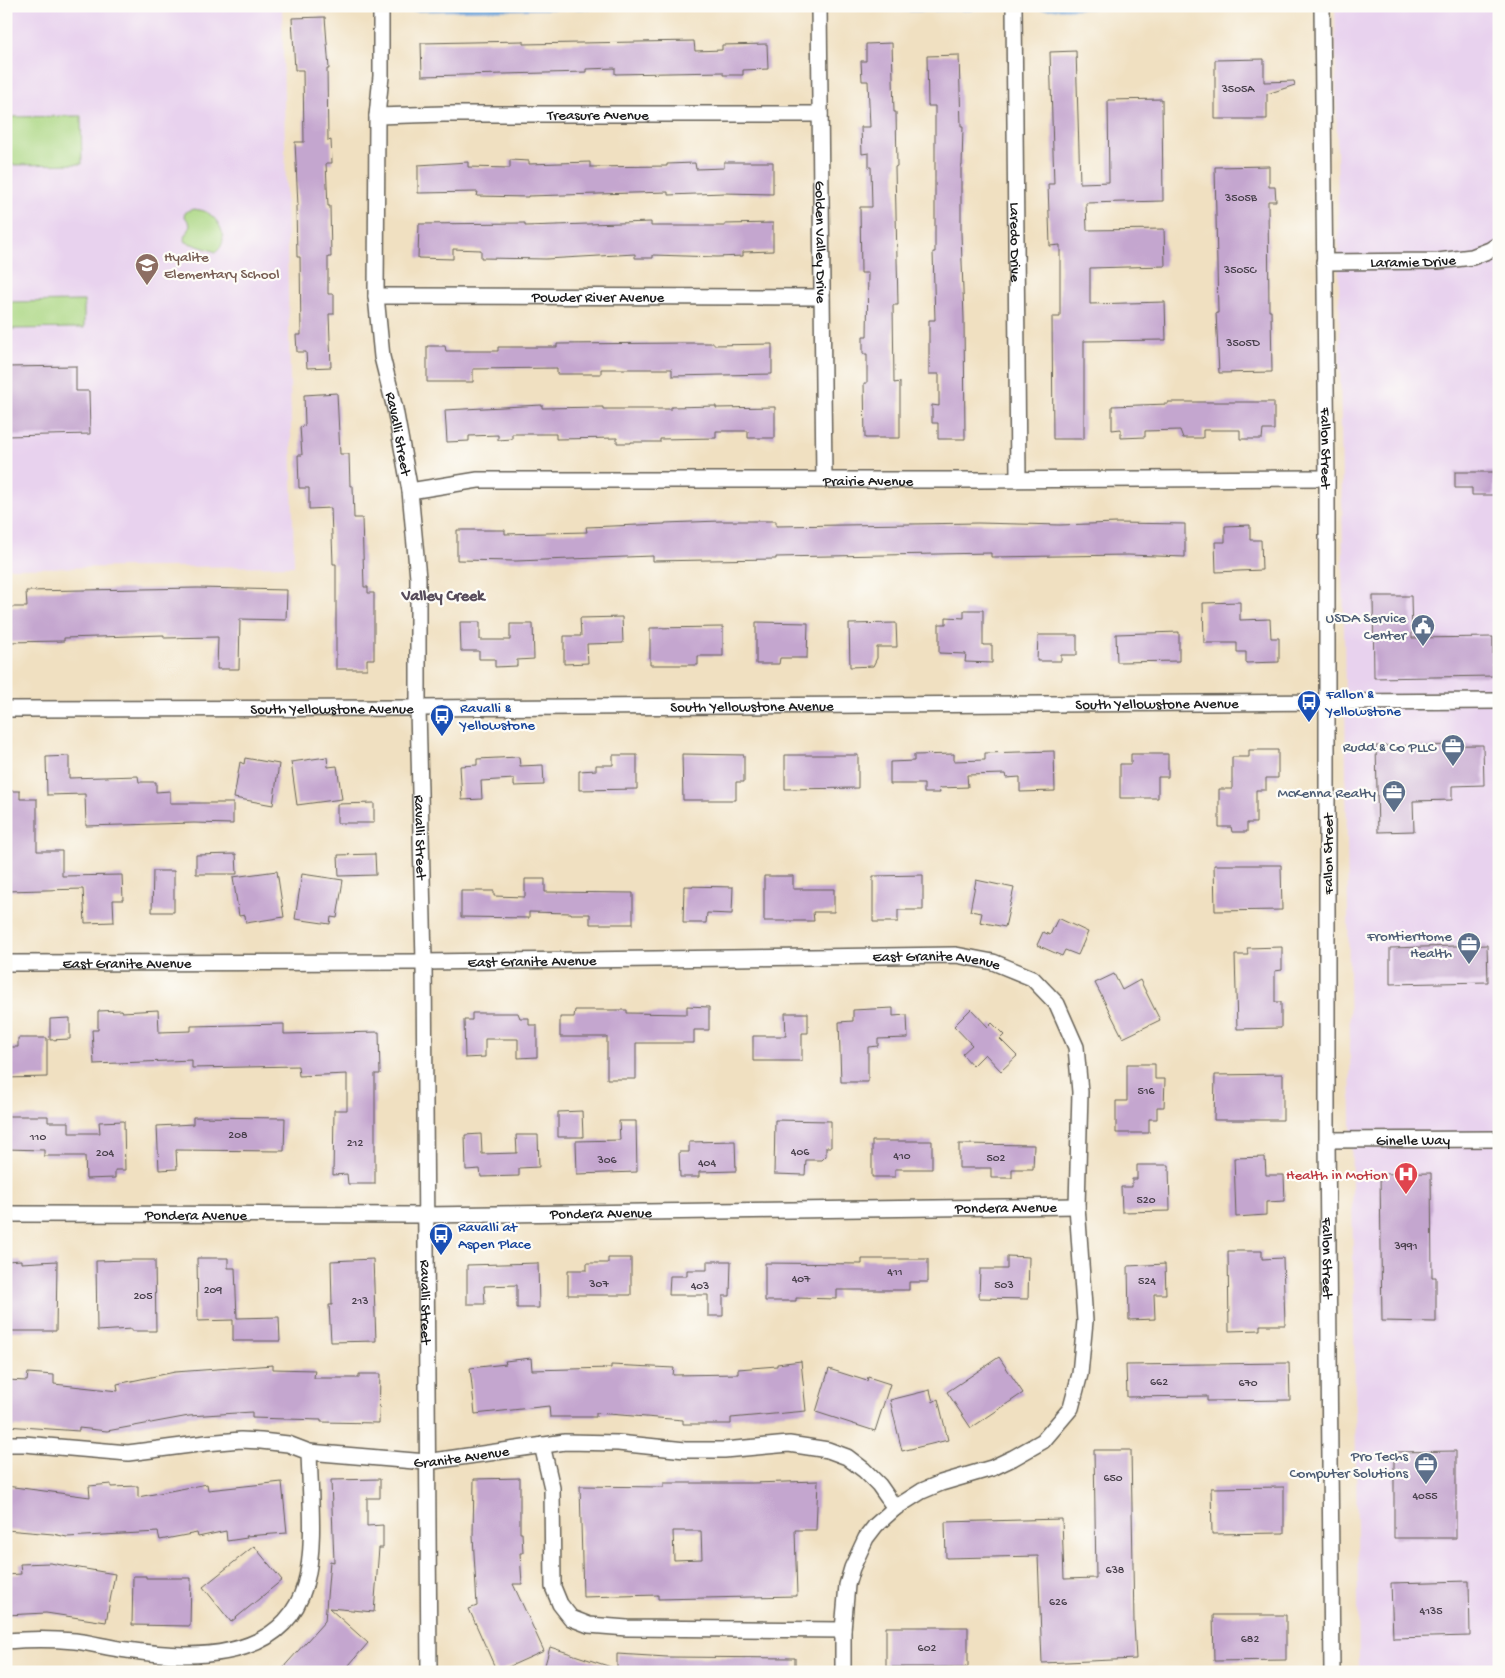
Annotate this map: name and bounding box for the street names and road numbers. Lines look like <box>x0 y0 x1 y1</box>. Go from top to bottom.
street label: Treasure Avenue <box>546 107 649 125</box>
street label: Golden Valley Drive <box>810 181 829 304</box>
street label: Laredo Drive <box>1005 202 1023 282</box>
street label: Laramie Drive <box>1370 252 1457 273</box>
street label: Powder River Avenue <box>531 289 665 308</box>
street label: Ravalli Street <box>380 390 414 479</box>
street label: Fallon Street <box>1315 406 1334 490</box>
street label: Prairie Avenue <box>822 473 913 491</box>
street label: South Yellowstone Avenue <box>1075 696 1239 715</box>
street label: South Yellowstone Avenue <box>670 698 834 717</box>
street label: South Yellowstone Avenue <box>250 701 414 719</box>
street label: Ravalli Street <box>409 795 429 882</box>
street label: Fallon Street <box>1320 812 1338 896</box>
street label: East Granite Avenue <box>872 948 1003 975</box>
street label: East Granite Avenue <box>467 953 597 972</box>
street label: East Granite Avenue <box>62 956 192 974</box>
street label: Ginelle Way <box>1376 1132 1451 1151</box>
street label: Pondera Avenue <box>954 1199 1057 1219</box>
street label: Pondera Avenue <box>549 1205 652 1224</box>
street label: Pondera Avenue <box>144 1207 247 1226</box>
street label: Fallon Street <box>1317 1216 1336 1301</box>
street label: Ravalli Street <box>415 1260 434 1346</box>
street label: Granite Avenue <box>413 1443 511 1473</box>

